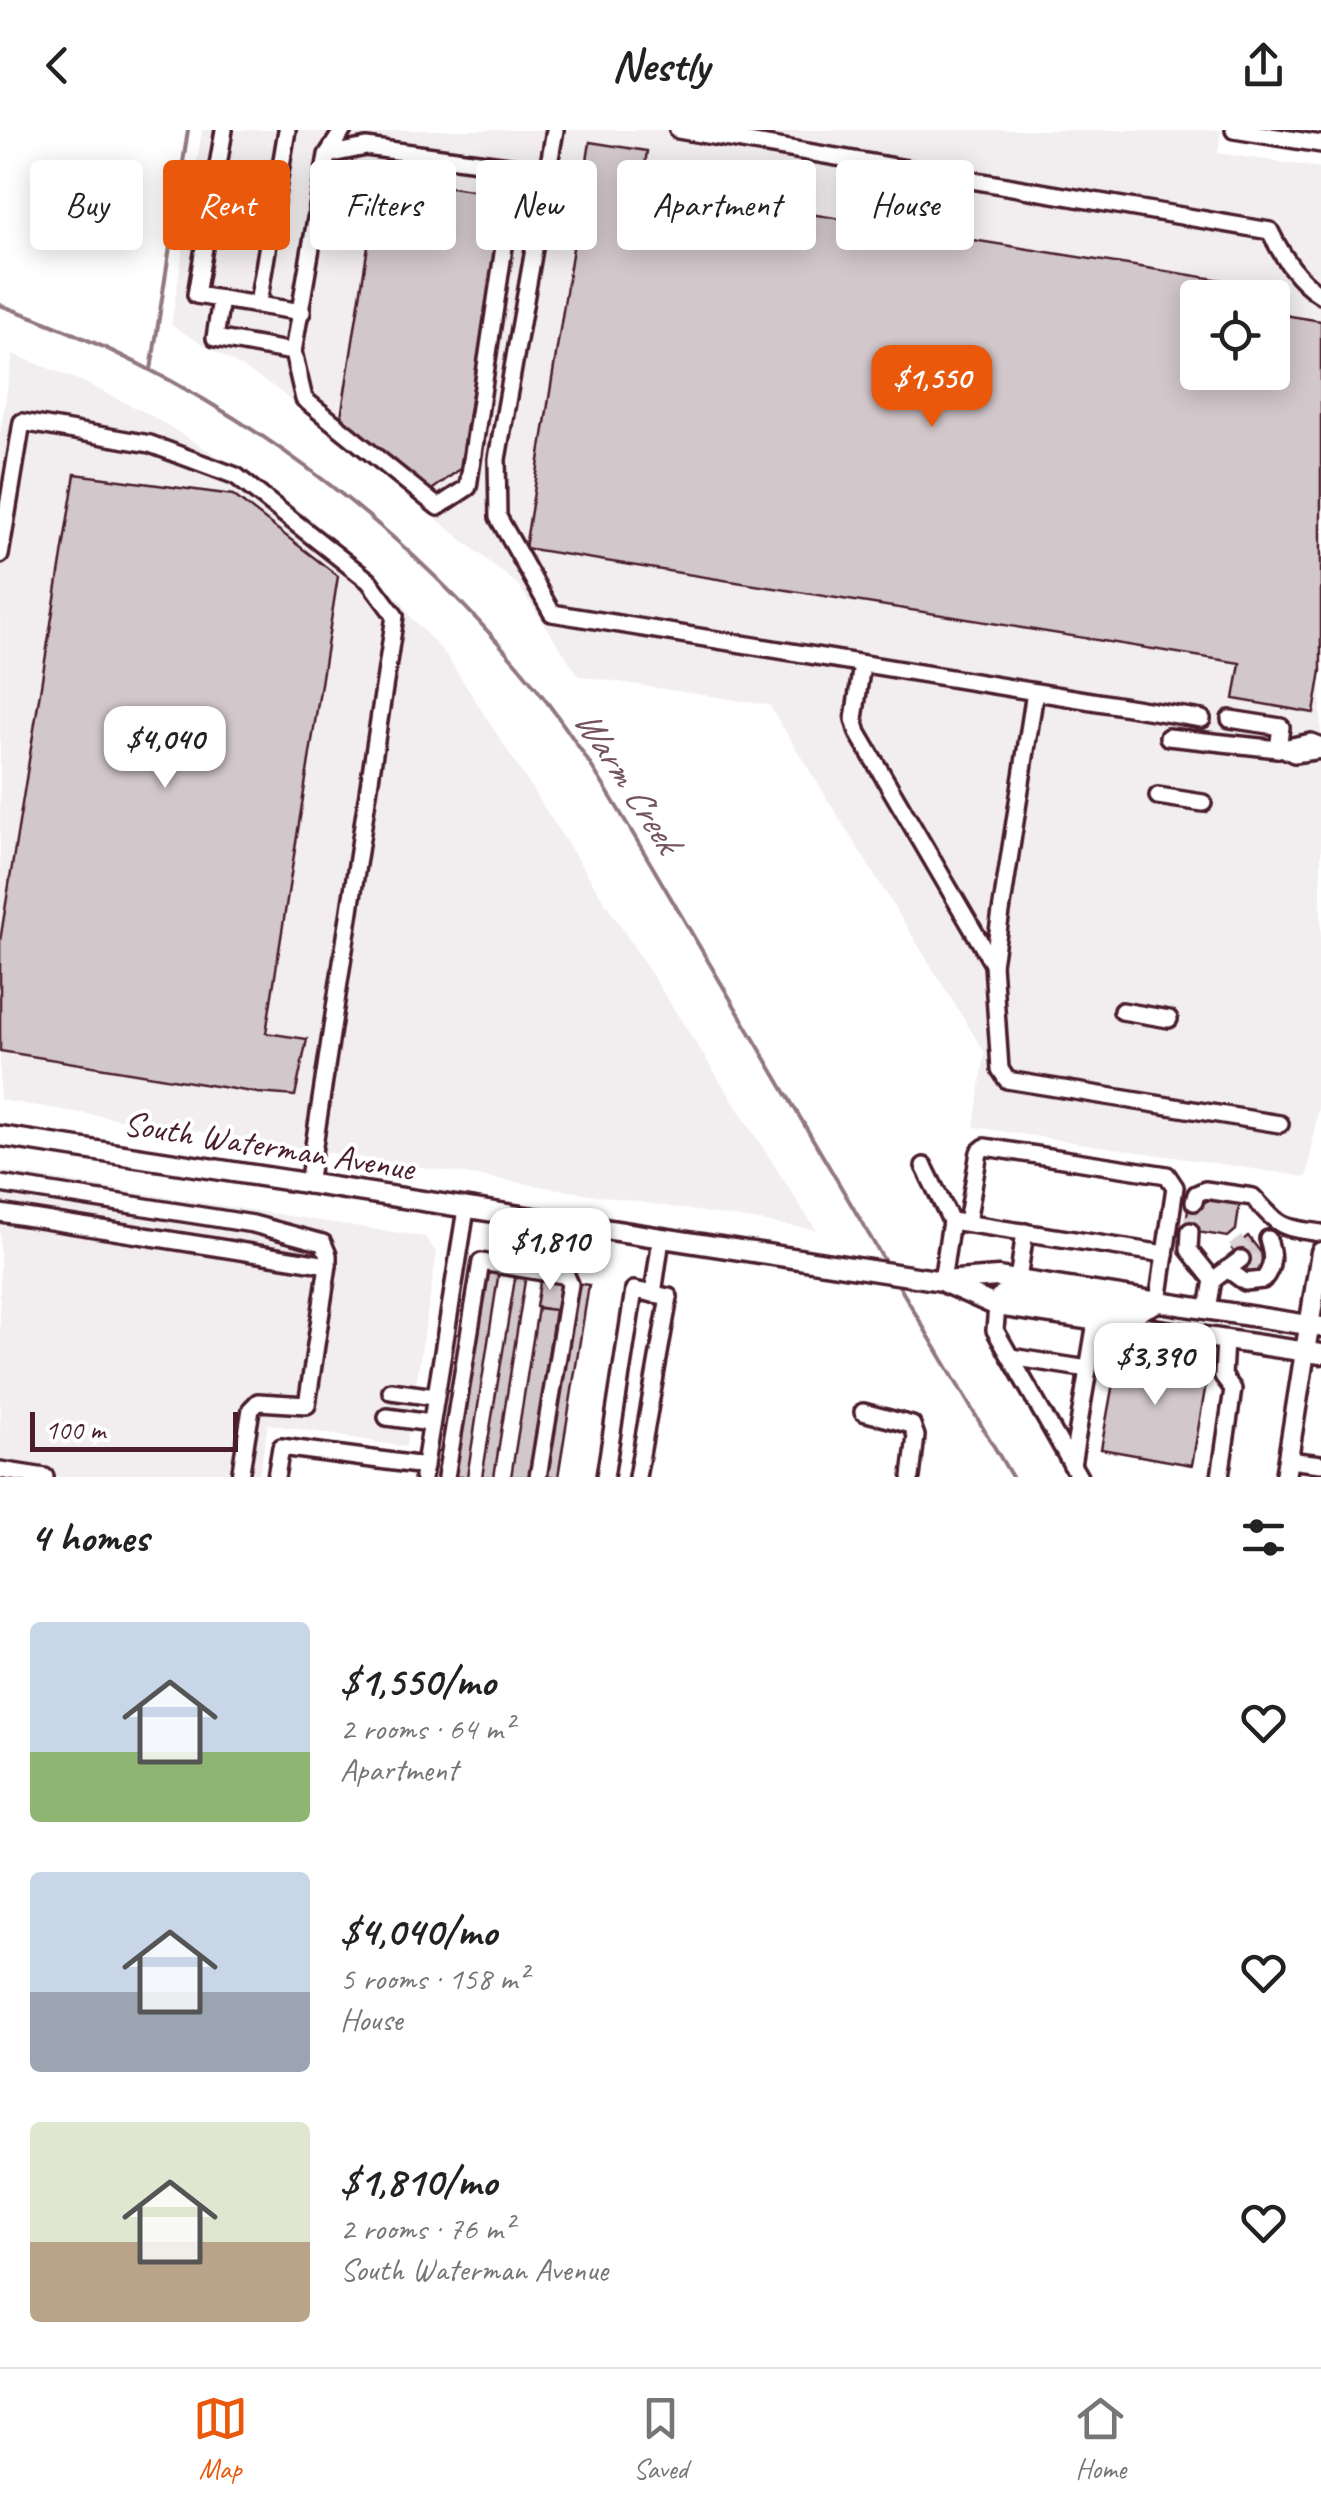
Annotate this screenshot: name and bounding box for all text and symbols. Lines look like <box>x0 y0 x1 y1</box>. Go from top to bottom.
text: Nestly <box>612 37 709 94</box>
icon: back <box>30 38 85 93</box>
icon: share <box>1236 38 1291 93</box>
chip: Buy <box>30 160 143 250</box>
chip: Rent <box>163 160 290 250</box>
chip: Filters <box>310 160 456 250</box>
chip: New <box>476 160 597 250</box>
chip: Apartment <box>617 160 816 250</box>
chip: House <box>836 160 974 250</box>
map controls <box>1180 280 1290 390</box>
button: locate <box>1180 280 1290 390</box>
pin: $1,550 <box>851 345 1013 430</box>
text: $1,550 <box>893 357 971 398</box>
water label: Warm Creek <box>564 700 694 866</box>
pin: $4,040 <box>84 706 246 791</box>
text: $4,040 <box>126 718 204 759</box>
street label: South Waterman Avenue <box>121 1100 420 1191</box>
pin: $1,810 <box>469 1208 631 1293</box>
text: $1,810 <box>511 1220 589 1261</box>
pin: $3,390 <box>1074 1323 1236 1408</box>
text: $3,390 <box>1116 1335 1194 1376</box>
scale bar <box>30 1407 238 1452</box>
text: 100 m <box>45 1412 105 1447</box>
icon: filters <box>1236 1510 1291 1565</box>
text: 4 homes <box>30 1511 149 1564</box>
text: $1,550/mo <box>340 1655 495 1708</box>
icon: home <box>110 1662 230 1782</box>
icon: heart <box>1236 1695 1291 1750</box>
text: 2 rooms · 64 m² <box>340 1708 513 1749</box>
text: Apartment <box>340 1749 458 1790</box>
text: $4,040/mo <box>340 1905 497 1958</box>
icon: home <box>110 1912 230 2032</box>
icon: heart <box>1236 1945 1291 2000</box>
text: 5 rooms · 158 m² <box>340 1958 527 1999</box>
text: House <box>340 1999 402 2040</box>
text: $1,810/mo <box>340 2155 497 2208</box>
icon: home <box>110 2162 230 2282</box>
icon: heart <box>1236 2195 1291 2250</box>
text: 2 rooms · 76 m² <box>340 2208 513 2249</box>
text: South Waterman Avenue <box>340 2249 608 2290</box>
tab: Map <box>193 2391 248 2486</box>
tab: Saved <box>633 2391 688 2486</box>
tab: Home <box>1073 2391 1128 2486</box>

